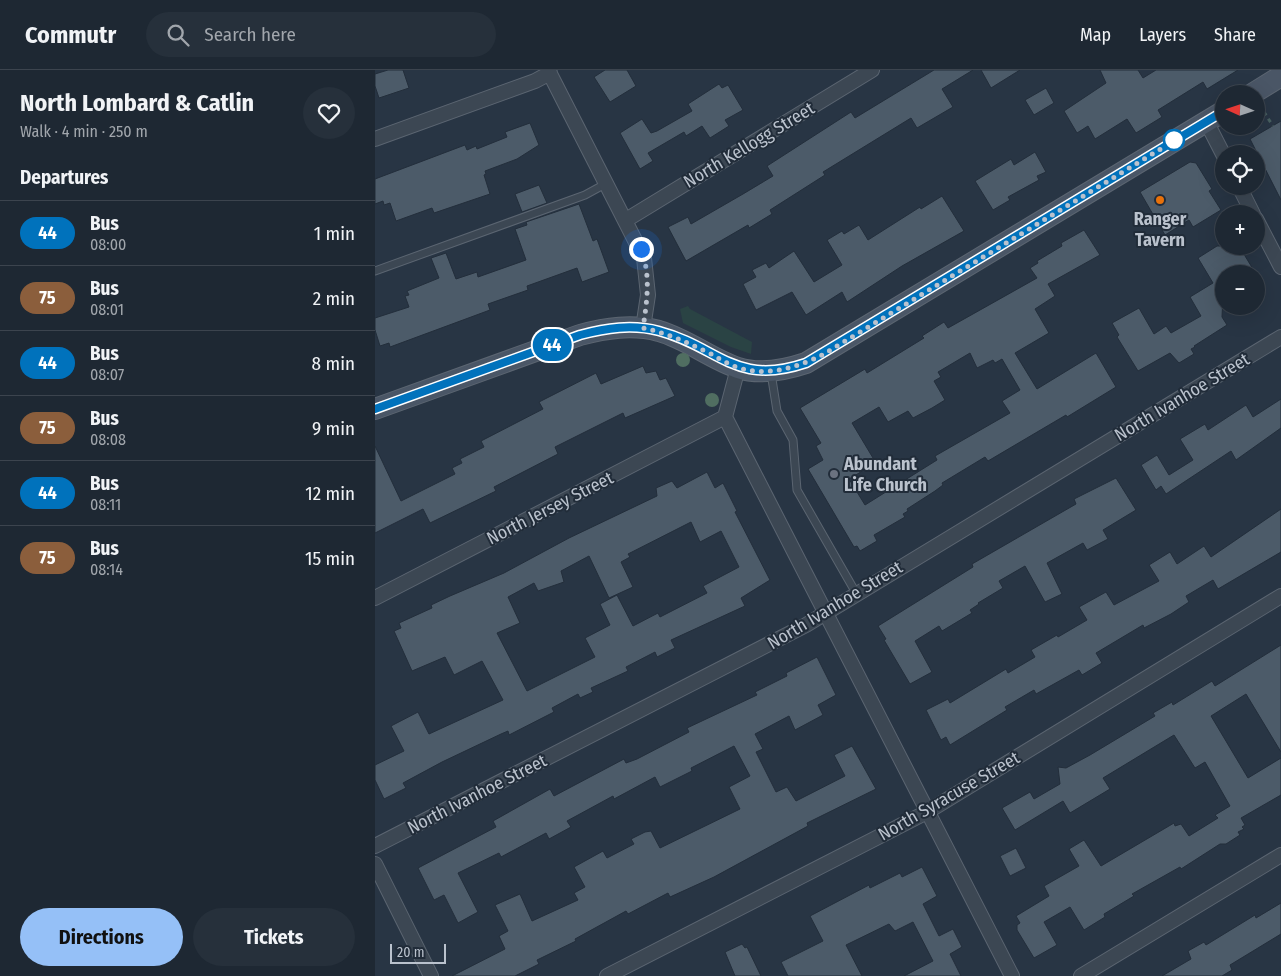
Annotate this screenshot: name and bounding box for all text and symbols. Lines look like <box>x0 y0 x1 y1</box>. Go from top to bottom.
search box <box>146 12 496 57</box>
text: Commutr <box>25 21 116 49</box>
icon: search <box>164 21 192 49</box>
text: Search here <box>204 23 296 46</box>
text: Map <box>1080 24 1111 46</box>
text: Layers <box>1139 24 1186 46</box>
text: Share <box>1214 24 1256 46</box>
north arrow <box>1215 85 1265 135</box>
map controls <box>1215 85 1265 315</box>
button: heart <box>303 87 355 139</box>
text: North Lombard & Catlin <box>20 89 254 117</box>
street label: North Kellogg Street <box>680 97 819 193</box>
text: Walk · 4 min · 250 m <box>20 122 148 141</box>
unlabelled marker <box>1163 129 1185 151</box>
button: locate <box>1215 145 1265 195</box>
text: Departures <box>20 166 108 189</box>
marker: Ranger Tavern <box>1154 194 1166 206</box>
button: + <box>1215 205 1265 255</box>
place label: Ranger Tavern <box>1134 208 1187 251</box>
text: Bus <box>90 212 119 235</box>
text: 44 <box>38 222 57 244</box>
text: 1 min <box>314 222 355 245</box>
text: 08:00 <box>90 235 126 254</box>
your location <box>629 237 654 262</box>
button: − <box>1215 265 1265 315</box>
text: Bus <box>90 277 119 300</box>
text: 75 <box>39 287 56 309</box>
text: 2 min <box>313 287 355 310</box>
text: 08:01 <box>90 300 124 319</box>
line badge: 44 <box>529 329 575 361</box>
text: 44 <box>543 334 561 356</box>
text: Bus <box>90 342 119 365</box>
street label: North Ivanhoe Street <box>1111 348 1254 446</box>
text: 44 <box>38 352 57 374</box>
text: 8 min <box>312 352 355 375</box>
text: 08:07 <box>90 365 124 384</box>
text: Bus <box>90 407 119 430</box>
text: 75 <box>39 417 56 439</box>
text: 9 min <box>312 417 355 440</box>
text: 08:08 <box>90 430 126 449</box>
place label: Abundant Life Church <box>843 453 927 496</box>
street label: North Jersey Street <box>483 467 617 549</box>
marker: Abundant Life Church <box>828 468 840 480</box>
text: Bus <box>90 472 119 495</box>
text: 44 <box>38 482 57 504</box>
text: 12 min <box>305 482 355 505</box>
text: 08:11 <box>90 495 121 514</box>
text: Bus <box>90 537 119 560</box>
text: 75 <box>39 547 56 569</box>
text: 15 min <box>305 547 355 570</box>
street label: North Ivanhoe Street <box>764 556 907 654</box>
text: 08:14 <box>90 560 123 579</box>
street label: North Syracuse Street <box>874 747 1024 845</box>
street label: North Ivanhoe Street <box>404 749 550 839</box>
button: Directions <box>20 908 183 966</box>
button: Tickets <box>193 908 355 966</box>
scale bar <box>390 941 446 964</box>
text: 20 m <box>397 944 425 961</box>

